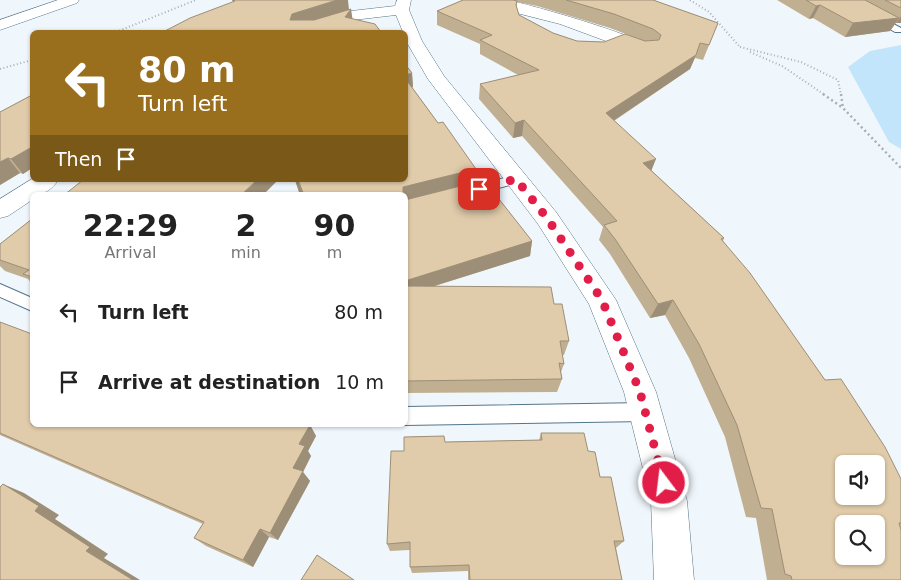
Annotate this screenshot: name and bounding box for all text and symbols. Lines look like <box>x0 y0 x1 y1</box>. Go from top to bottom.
icon: left <box>55 50 120 115</box>
text: 80 m <box>138 50 235 90</box>
text: Turn left <box>138 91 227 116</box>
icon: arrive <box>112 145 140 173</box>
text: Then <box>55 148 102 170</box>
pin <box>458 168 500 210</box>
icon: arrive <box>465 175 493 203</box>
text: 22:29 <box>83 208 178 243</box>
text: 2 <box>235 208 256 243</box>
text: 90 <box>314 208 355 243</box>
text: Arrival <box>104 243 156 262</box>
text: min <box>231 243 261 262</box>
text: m <box>327 243 342 262</box>
icon: left <box>55 298 83 326</box>
text: Turn left <box>98 301 189 323</box>
text: 80 m <box>334 301 383 323</box>
icon: arrive <box>55 368 83 396</box>
text: Arrive at destination <box>98 371 320 393</box>
text: 10 m <box>335 371 384 393</box>
map controls <box>835 455 885 565</box>
button: sound <box>835 455 885 505</box>
position arrow <box>637 456 689 508</box>
button: search <box>835 515 885 565</box>

